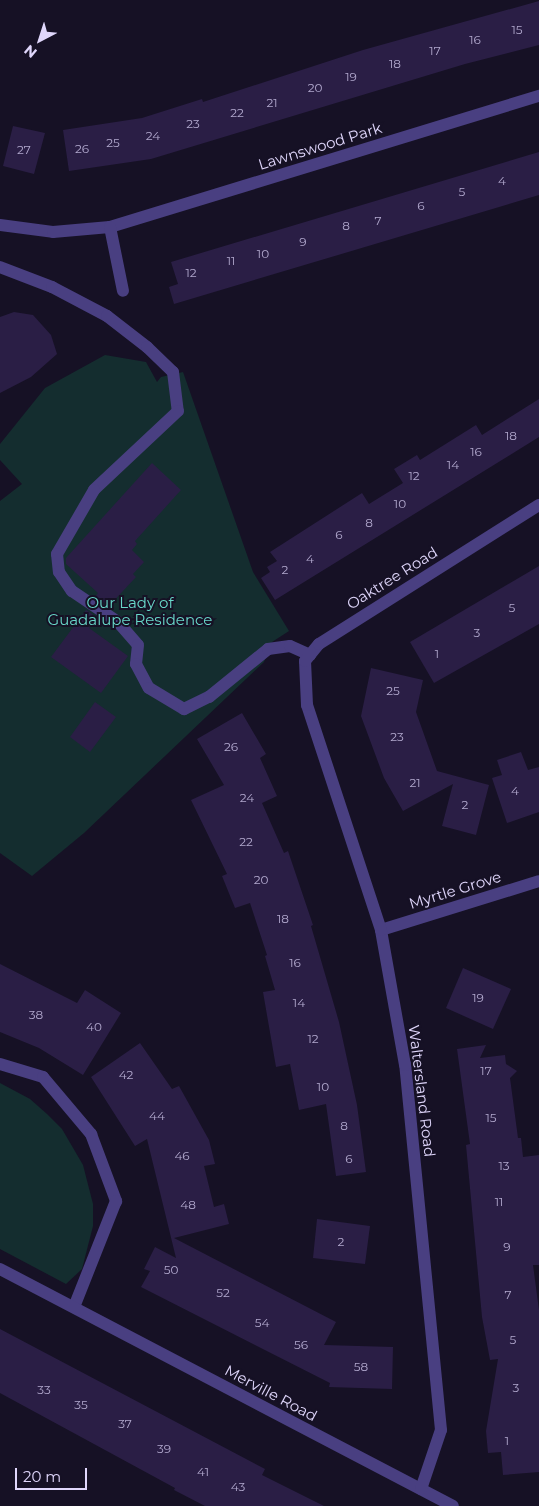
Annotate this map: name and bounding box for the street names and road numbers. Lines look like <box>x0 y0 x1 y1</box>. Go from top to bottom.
street label: Lawnswood Park <box>256 119 384 173</box>
street label: Oaktree Road <box>343 543 441 613</box>
street label: Myrtle Grove <box>407 867 503 913</box>
street label: Waltersland Road <box>405 1024 439 1158</box>
street label: Merville Road <box>222 1361 320 1425</box>

